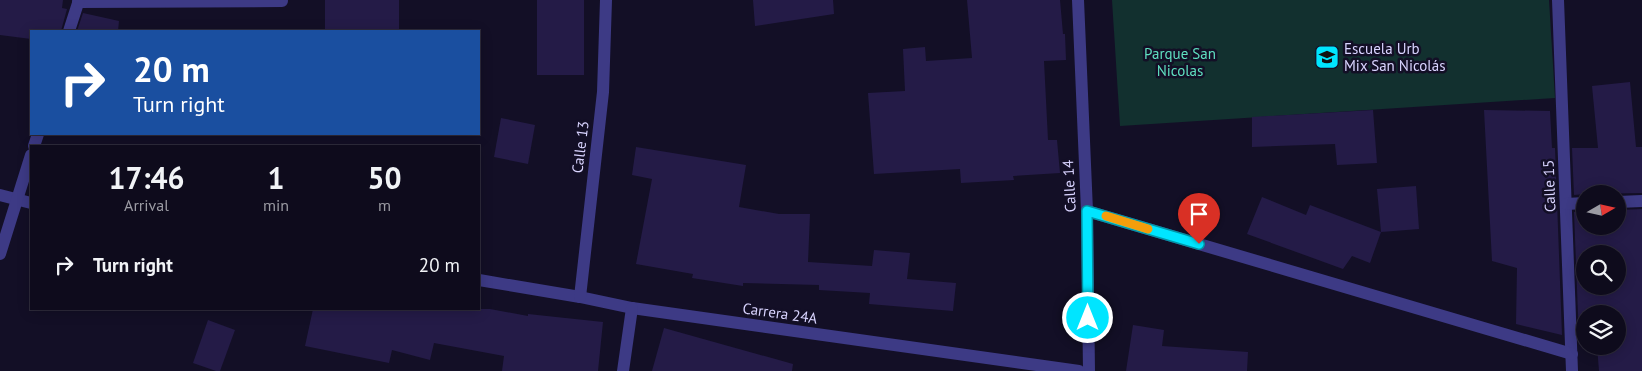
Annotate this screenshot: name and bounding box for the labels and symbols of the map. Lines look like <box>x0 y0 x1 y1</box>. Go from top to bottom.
place label: Escuela Urb Mix San Nicolás <box>1344 39 1446 75</box>
park label: Parque San Nicolas <box>1144 44 1216 80</box>
school or university icon: Escuela Urb Mix San Nicolás <box>1314 44 1340 70</box>
street label: Calle 13 <box>567 120 593 174</box>
street label: Calle 14 <box>1058 159 1080 213</box>
street label: Calle 15 <box>1539 159 1559 213</box>
north arrow <box>1576 185 1626 235</box>
pin <box>1178 193 1220 244</box>
position arrow <box>1061 291 1113 343</box>
street label: Carrera 24A <box>741 298 819 328</box>

